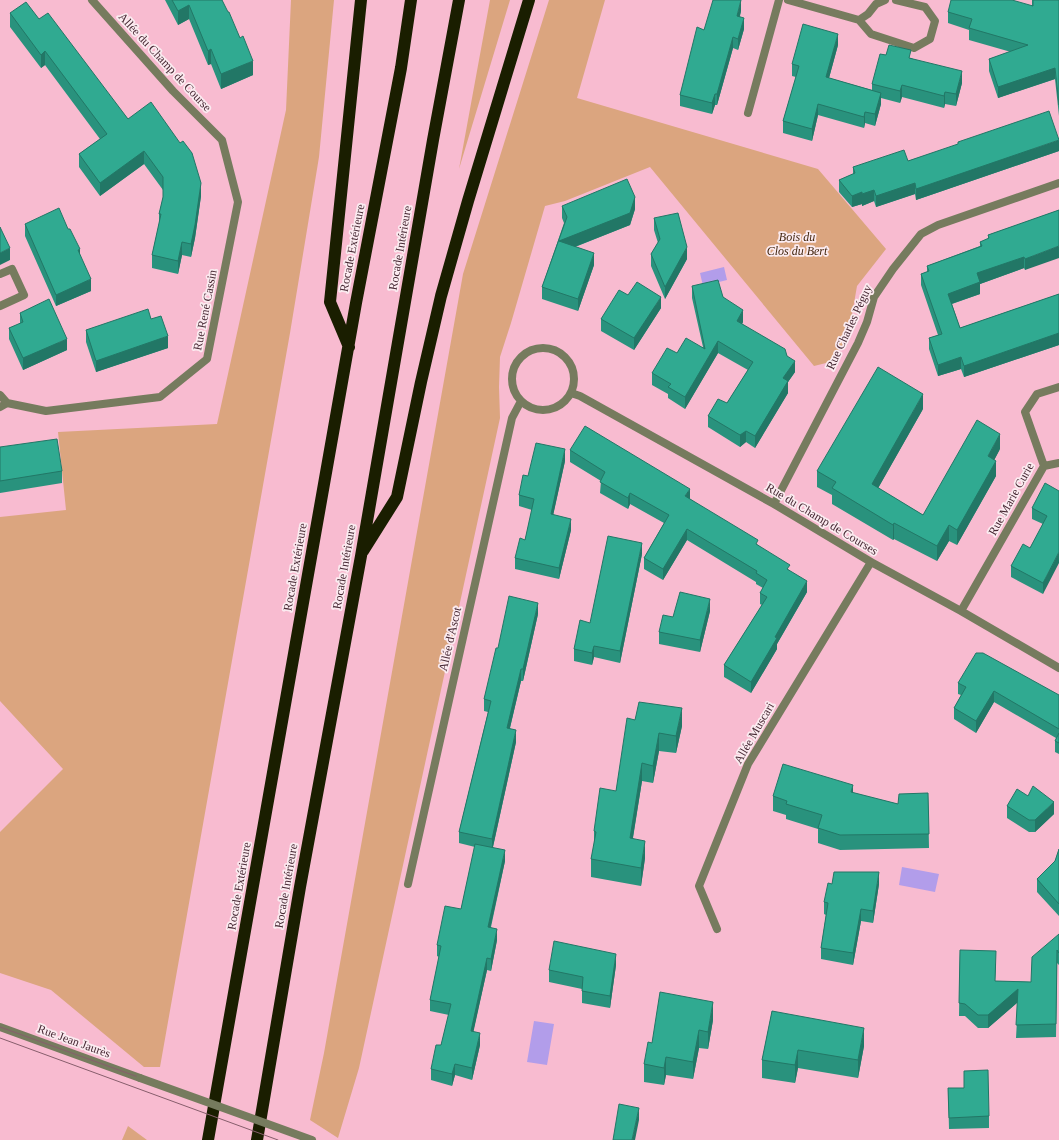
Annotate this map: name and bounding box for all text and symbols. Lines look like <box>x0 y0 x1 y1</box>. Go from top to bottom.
street label: Allée du Champ de Course <box>116 10 214 114</box>
street label: Rocade Extérieure <box>337 203 367 293</box>
street label: Rocade Intérieure <box>386 205 414 291</box>
park label: Bois du Clos du Bert <box>767 230 828 258</box>
street label: Rue René Cassin <box>190 268 220 352</box>
street label: Rue Charles Péguy <box>823 282 875 372</box>
street label: Rue Marie Curie <box>985 460 1037 538</box>
street label: Rue du Champ de Courses <box>764 480 881 558</box>
street label: Rocade Extérieure <box>280 522 310 612</box>
street label: Rocade Intérieure <box>330 524 358 610</box>
street label: Allée d'Ascot <box>436 605 464 672</box>
street label: Allée Muscari <box>731 699 777 766</box>
street label: Rocade Extérieure <box>224 841 254 931</box>
street label: Rocade Intérieure <box>272 843 300 929</box>
street label: Rue Jean Jaurès <box>36 1021 113 1061</box>

